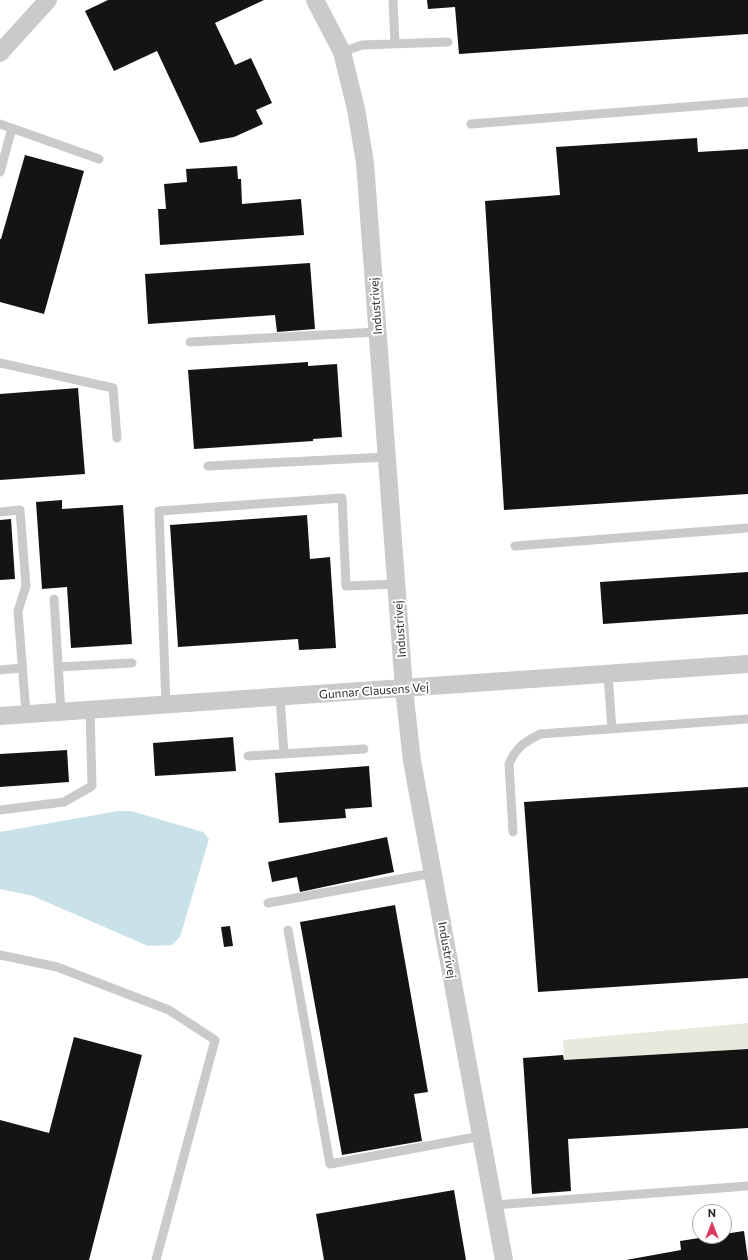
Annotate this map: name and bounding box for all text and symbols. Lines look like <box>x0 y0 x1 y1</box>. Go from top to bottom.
street label: Industrivej <box>367 277 385 335</box>
street label: Industrivej <box>391 600 409 658</box>
street label: Gunnar Clausens Vej <box>319 680 429 702</box>
street label: Industrivej <box>435 920 459 980</box>
north arrow <box>692 1204 732 1244</box>
text: N <box>708 1206 716 1219</box>

